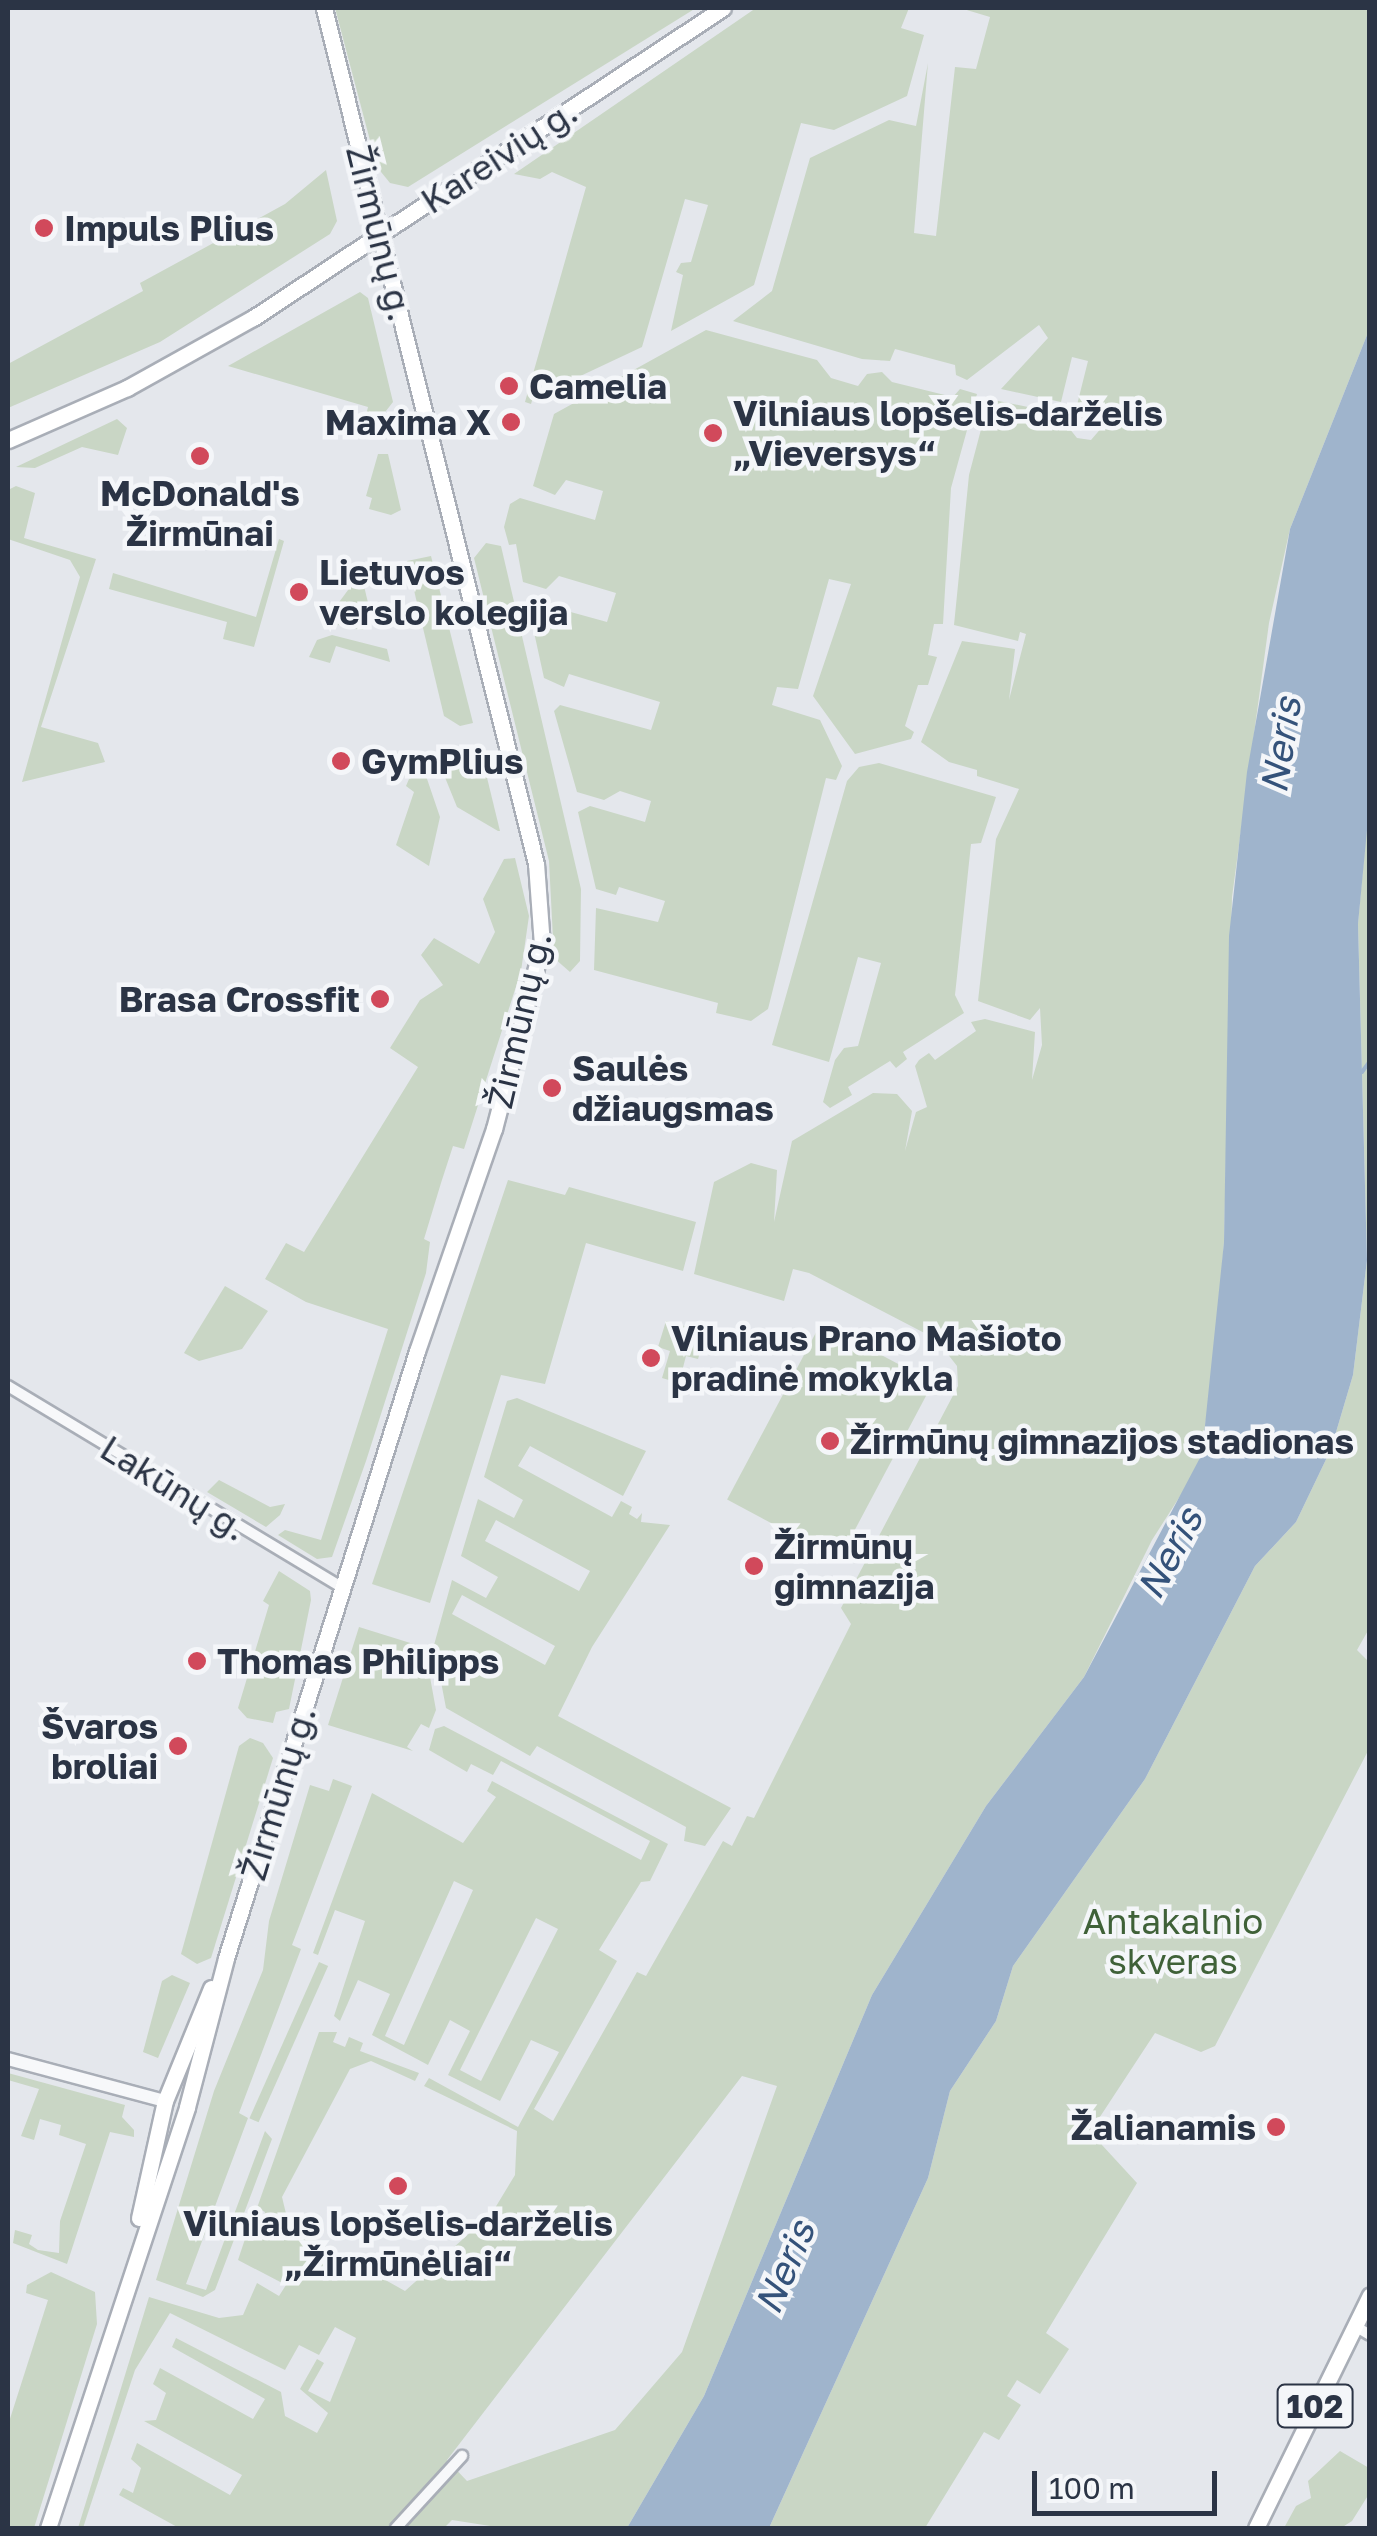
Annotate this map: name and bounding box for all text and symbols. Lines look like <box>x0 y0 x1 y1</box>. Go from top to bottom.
street label: Kareivių g. <box>413 90 585 222</box>
street label: Žirmūnų g. <box>338 141 422 325</box>
place label: Impuls Plius <box>64 207 274 249</box>
marker: Impuls Plius <box>33 217 55 239</box>
place label: Camelia <box>529 365 667 407</box>
marker: Camelia <box>498 375 520 397</box>
place label: Vilniaus lopšelis-darželis „Vieversys“ <box>733 392 1163 474</box>
place label: Maxima X <box>325 401 491 443</box>
marker: Maxima X <box>500 411 522 433</box>
marker: Vilniaus lopšelis-darželis „Vieversys“ <box>702 422 724 444</box>
marker: McDonald's Žirmūnai <box>189 445 211 467</box>
place label: McDonald's Žirmūnai <box>100 472 300 554</box>
place label: Lietuvos verslo kolegija <box>319 551 568 633</box>
marker: Lietuvos verslo kolegija <box>288 581 310 603</box>
water label: Neris <box>1250 694 1310 796</box>
place label: GymPlius <box>361 740 524 782</box>
marker: GymPlius <box>330 750 352 772</box>
street label: Žirmūnų g. <box>478 928 560 1112</box>
place label: Brasa Crossfit <box>119 978 360 1020</box>
marker: Brasa Crossfit <box>369 988 391 1010</box>
place label: Saulės džiaugsmas <box>572 1047 774 1129</box>
marker: Saulės džiaugsmas <box>541 1077 563 1099</box>
place label: Vilniaus Prano Mašioto pradinė mokykla <box>671 1317 1062 1399</box>
marker: Vilniaus Prano Mašioto pradinė mokykla <box>640 1347 662 1369</box>
place label: Žirmūnų gimnazijos stadionas <box>850 1420 1354 1462</box>
street label: Lakūnų g. <box>93 1427 255 1549</box>
marker: Žirmūnų gimnazijos stadionas <box>819 1430 841 1452</box>
water label: Neris <box>1126 1500 1212 1606</box>
place label: Žirmūnų gimnazija <box>774 1525 935 1607</box>
marker: Žirmūnų gimnazija <box>743 1555 765 1577</box>
place label: Thomas Philipps <box>217 1640 499 1682</box>
marker: Thomas Philipps <box>186 1650 208 1672</box>
street label: Žirmūnų g. <box>232 1701 324 1885</box>
place label: Švaros broliai <box>41 1705 158 1787</box>
marker: Švaros broliai <box>167 1735 189 1757</box>
park label: Antakalnio skveras <box>1083 1900 1263 1982</box>
place label: Žalianamis <box>1071 2106 1256 2148</box>
marker: Žalianamis <box>1265 2116 1287 2138</box>
marker: Vilniaus lopšelis-darželis „Žirmūnėliai“ <box>387 2175 409 2197</box>
place label: Vilniaus lopšelis-darželis „Žirmūnėliai“ <box>183 2202 613 2284</box>
water label: Neris <box>744 2214 824 2320</box>
road number: 102 <box>1275 2379 1355 2433</box>
scale bar <box>1037 2451 1222 2513</box>
text: 100 m <box>1049 2470 1135 2506</box>

